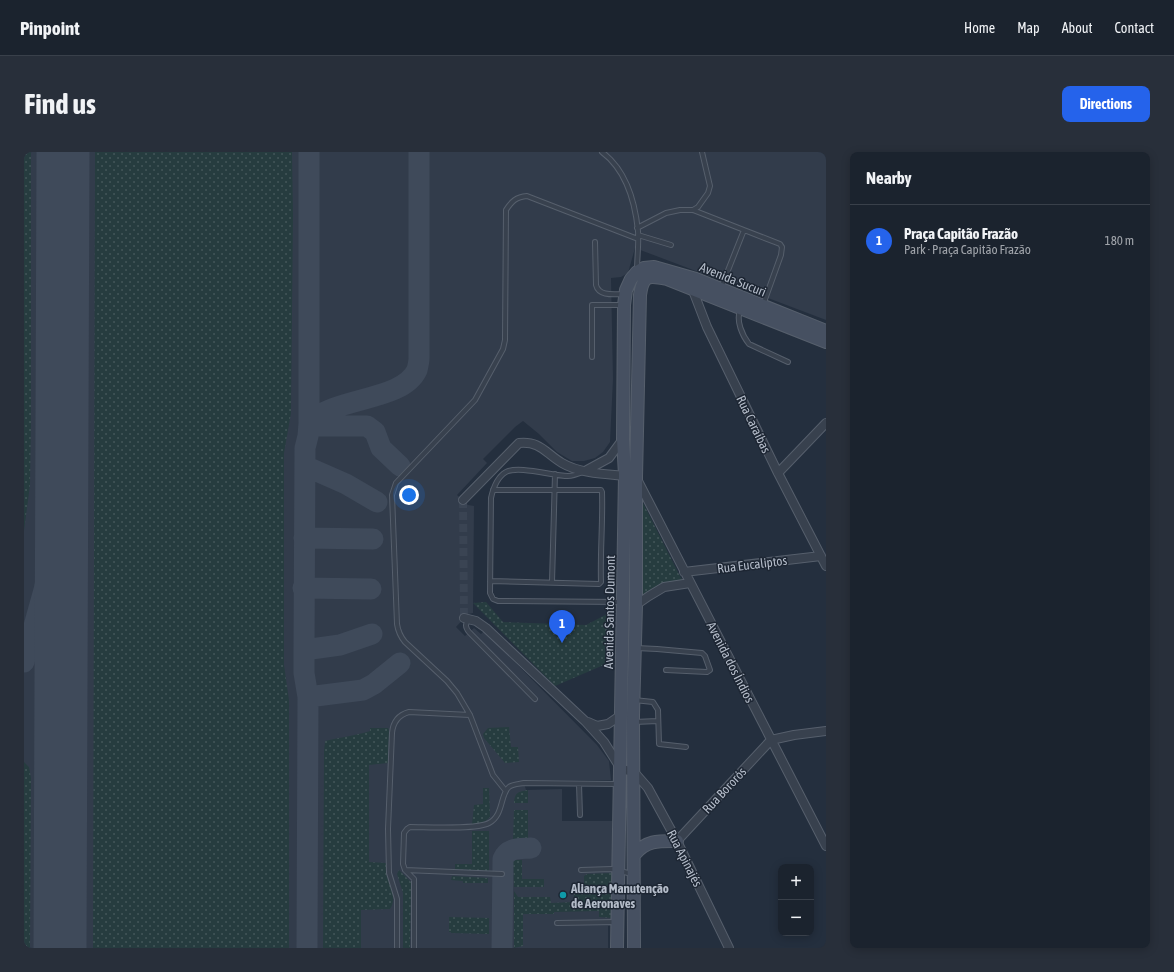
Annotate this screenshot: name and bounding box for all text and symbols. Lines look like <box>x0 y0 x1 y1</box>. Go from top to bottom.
text: Pinpoint <box>20 17 80 39</box>
text: Home <box>964 20 995 36</box>
text: Map <box>1017 20 1040 36</box>
text: About <box>1062 20 1093 36</box>
text: Contact <box>1115 20 1154 36</box>
button: Directions <box>1062 86 1150 122</box>
text: Find us <box>24 88 96 120</box>
text: Nearby <box>866 168 912 188</box>
text: Praça Capitão Frazão <box>904 225 1018 242</box>
text: 1 <box>876 233 882 248</box>
text: 180 m <box>1105 233 1134 248</box>
text: Park · Praça Capitão Frazão <box>904 242 1031 257</box>
street label: Avenida Sucuri <box>697 259 768 300</box>
street label: Rua Caraíbas <box>733 393 774 456</box>
your location <box>399 485 419 505</box>
street label: Rua Eucaliptos <box>716 553 788 576</box>
street label: Avenida Santos Dumont <box>601 555 618 669</box>
pin: 1 <box>549 610 575 643</box>
street label: Avenida dos Índios <box>704 619 758 706</box>
street label: Rua Bororós <box>699 764 750 816</box>
street label: Rua Apinajés <box>664 827 705 890</box>
map controls <box>778 864 814 936</box>
button: + <box>778 864 814 900</box>
place label: Aliança Manutenção de Aeronaves <box>570 881 669 911</box>
marker: Aliança Manutenção de Aeronaves <box>558 890 568 900</box>
button: − <box>778 900 814 936</box>

